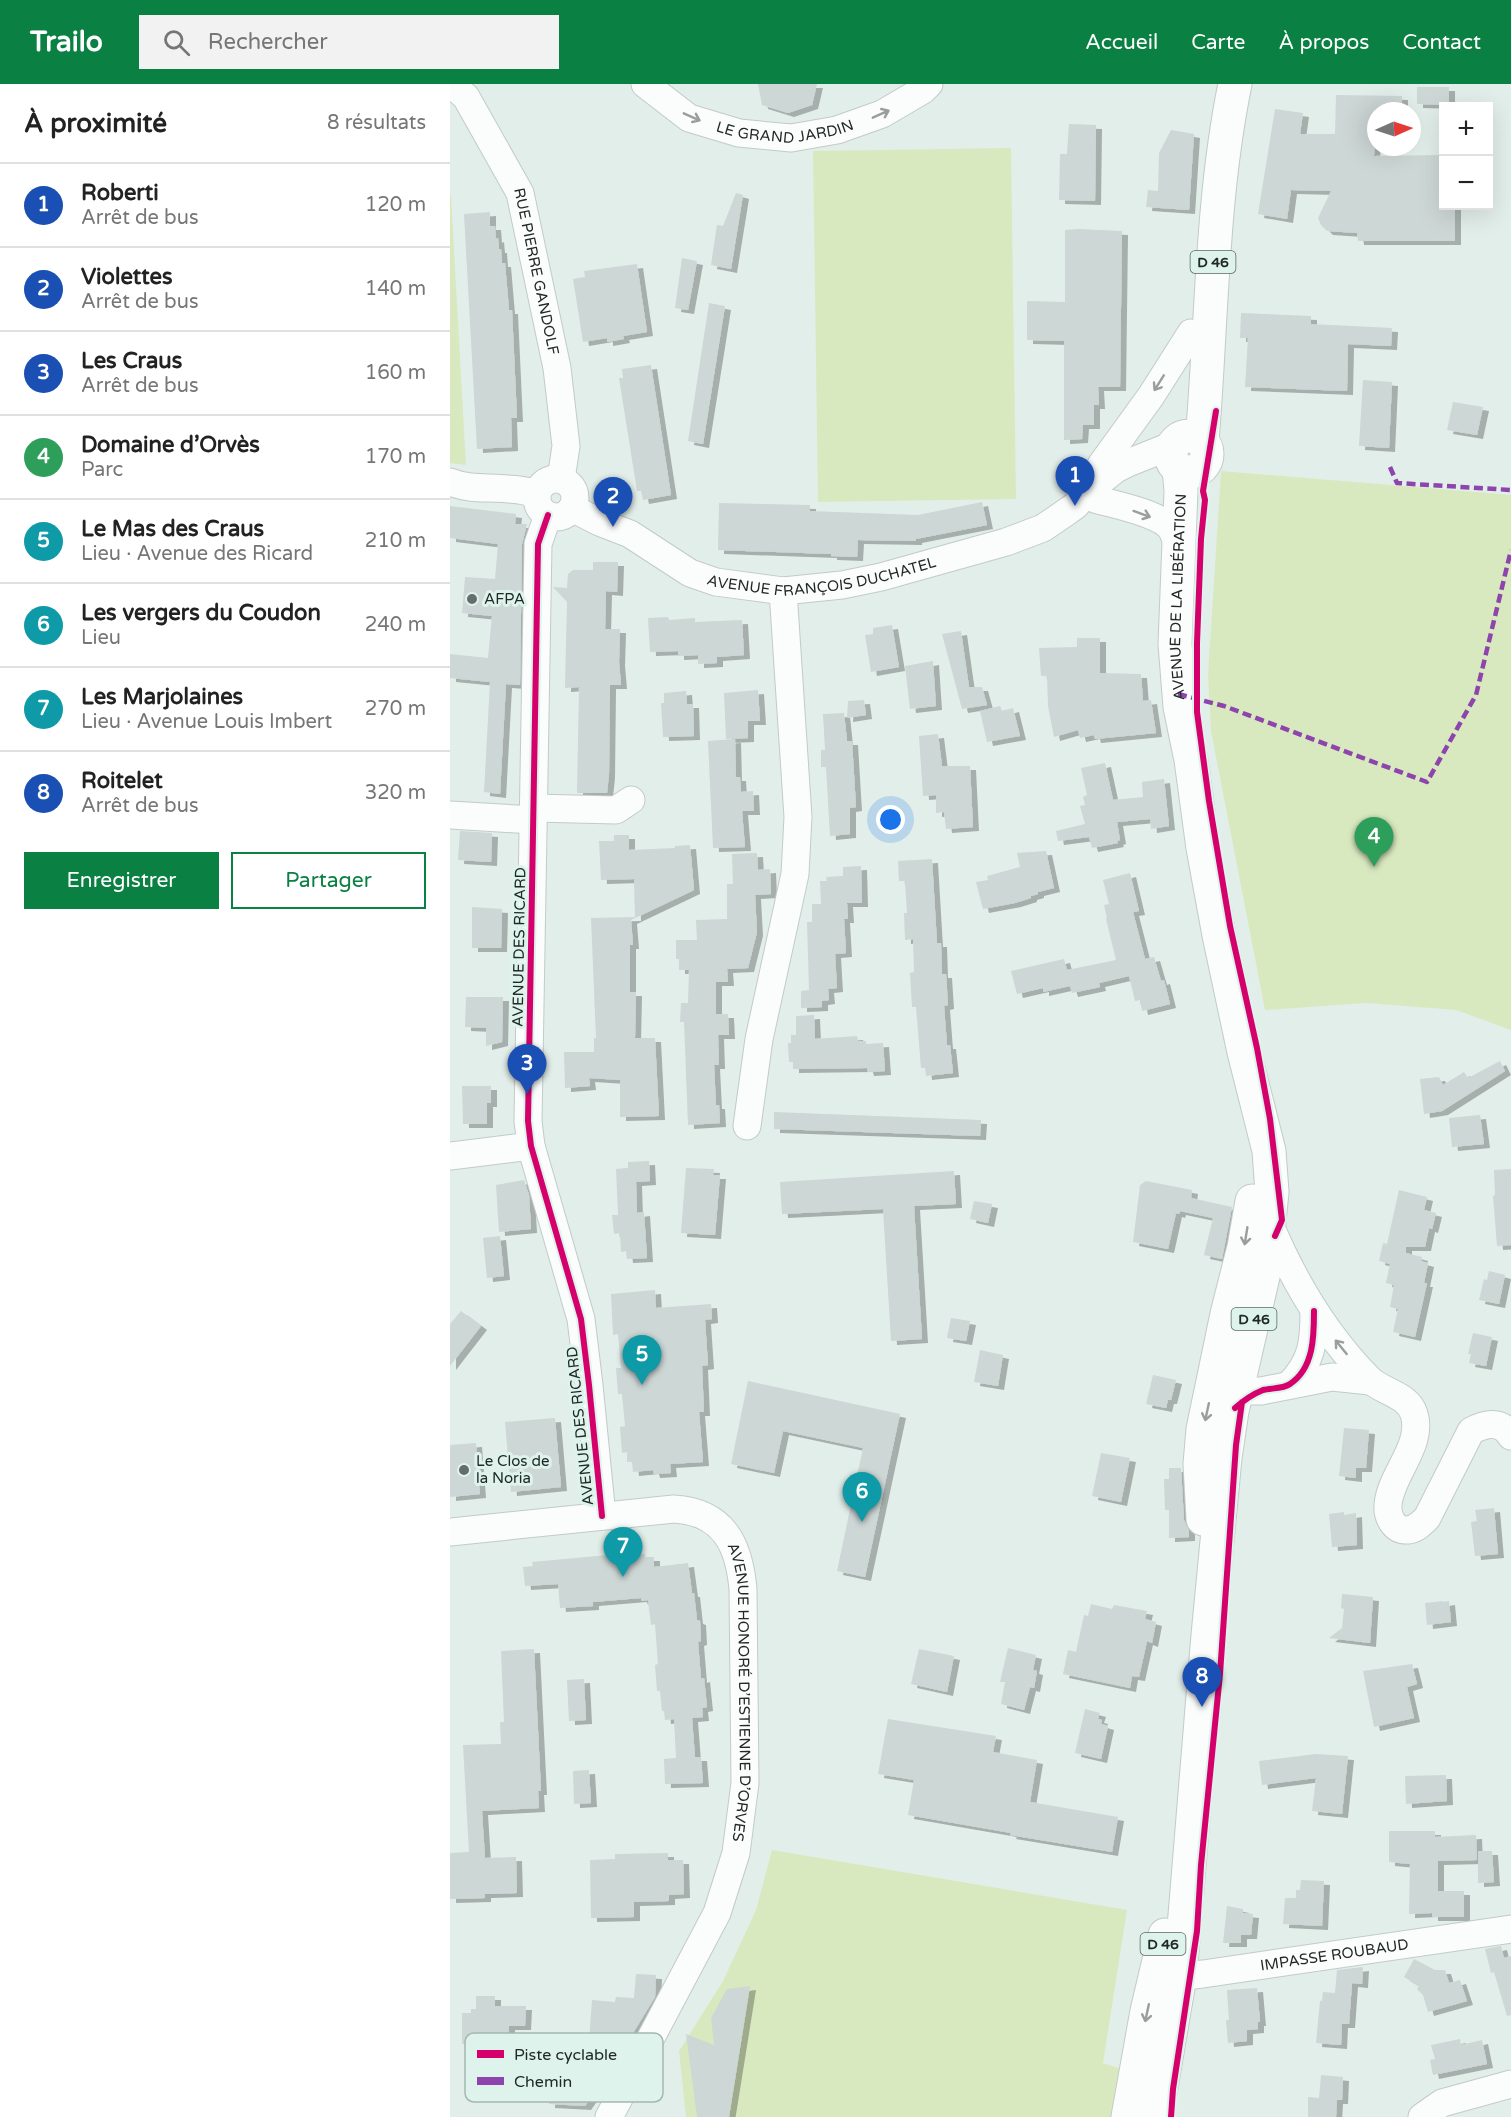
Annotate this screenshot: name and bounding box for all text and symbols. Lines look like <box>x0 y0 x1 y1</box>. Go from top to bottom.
search box <box>139 15 559 69</box>
text: Trailo <box>30 25 103 59</box>
icon: search <box>160 26 193 59</box>
text: Rechercher <box>208 29 328 55</box>
text: Accueil <box>1085 30 1158 55</box>
text: Carte <box>1191 30 1245 55</box>
text: À propos <box>1278 30 1369 55</box>
text: Contact <box>1402 30 1481 55</box>
north arrow <box>1367 102 1421 156</box>
map controls <box>1439 102 1493 210</box>
button: + <box>1439 102 1493 156</box>
one-way arrow <box>871 107 889 119</box>
text: À proximité <box>24 108 167 139</box>
text: 8 résultats <box>327 111 426 135</box>
one-way arrow <box>683 112 701 124</box>
street label: LE GRAND JARDIN <box>714 116 856 147</box>
button: − <box>1439 156 1493 210</box>
text: Roberti <box>81 180 159 206</box>
street label: RUE PIERRE GANDOLF <box>510 186 563 356</box>
text: 1 <box>37 193 50 217</box>
text: 120 m <box>365 193 426 217</box>
text: Arrêt de bus <box>81 206 199 230</box>
road number: D 46 <box>1190 251 1236 273</box>
text: Violettes <box>81 264 173 290</box>
text: 2 <box>37 277 50 301</box>
text: 140 m <box>365 277 426 301</box>
text: Arrêt de bus <box>81 290 199 314</box>
text: Les Craus <box>81 348 182 374</box>
text: 3 <box>37 361 50 385</box>
text: 160 m <box>365 361 426 385</box>
text: Arrêt de bus <box>81 374 199 398</box>
one-way arrow <box>1153 374 1165 391</box>
text: Domaine d’Orvès <box>81 432 260 458</box>
text: 4 <box>37 445 50 469</box>
text: 170 m <box>365 445 426 469</box>
pin: 1 <box>1056 456 1094 506</box>
text: Parc <box>81 458 123 482</box>
pin: 2 <box>594 478 632 527</box>
street label: AVENUE DE LA LIBÉRATION <box>1166 493 1190 701</box>
one-way arrow <box>1133 509 1151 520</box>
text: Le Mas des Craus <box>81 516 264 542</box>
text: 5 <box>37 529 50 553</box>
text: 210 m <box>365 529 426 553</box>
text: Lieu · Avenue des Ricard <box>81 542 313 566</box>
street label: AVENUE FRANÇOIS DUCHATEL <box>705 553 938 600</box>
place label: AFPA <box>484 590 525 608</box>
marker: AFPA <box>465 592 479 606</box>
text: Les vergers du Coudon <box>81 600 321 626</box>
text: 6 <box>37 613 50 637</box>
text: 240 m <box>365 613 426 637</box>
text: Lieu <box>81 626 121 650</box>
text: Les Marjolaines <box>81 684 243 710</box>
text: 7 <box>37 697 50 721</box>
text: 270 m <box>365 697 426 721</box>
text: Lieu · Avenue Louis Imbert <box>81 710 332 734</box>
text: Roitelet <box>81 768 163 794</box>
text: 8 <box>37 781 50 805</box>
text: 320 m <box>365 781 426 805</box>
text: Arrêt de bus <box>81 794 199 818</box>
your location <box>876 805 905 834</box>
pin: 4 <box>1354 818 1394 867</box>
button: Enregistrer <box>24 852 219 909</box>
button: Partager <box>231 852 426 909</box>
street label: AVENUE DES RICARD <box>509 867 529 1027</box>
pin: 3 <box>508 1044 547 1094</box>
one-way arrow <box>1240 1226 1251 1245</box>
road number: D 46 <box>1232 1308 1276 1330</box>
pin: 5 <box>622 1336 662 1385</box>
one-way arrow <box>1335 1339 1348 1355</box>
street label: AVENUE DES RICARD <box>563 1346 597 1506</box>
one-way arrow <box>1201 1402 1212 1421</box>
place label: Le Clos de la Noria <box>476 1452 549 1487</box>
marker: Le Clos de la Noria <box>457 1463 471 1477</box>
pin: 6 <box>842 1472 882 1522</box>
pin: 7 <box>604 1528 642 1577</box>
street label: AVENUE HONORÉ D’ESTIENNE D’ORVES <box>724 1540 754 1843</box>
pin: 8 <box>1182 1658 1221 1707</box>
road number: D 46 <box>1140 1933 1186 1955</box>
street label: IMPASSE ROUBAUD <box>1259 1935 1410 1975</box>
one-way arrow <box>1141 2003 1152 2023</box>
legend <box>465 2033 663 2102</box>
text: Piste cyclable <box>514 2045 617 2065</box>
text: Chemin <box>514 2072 572 2092</box>

